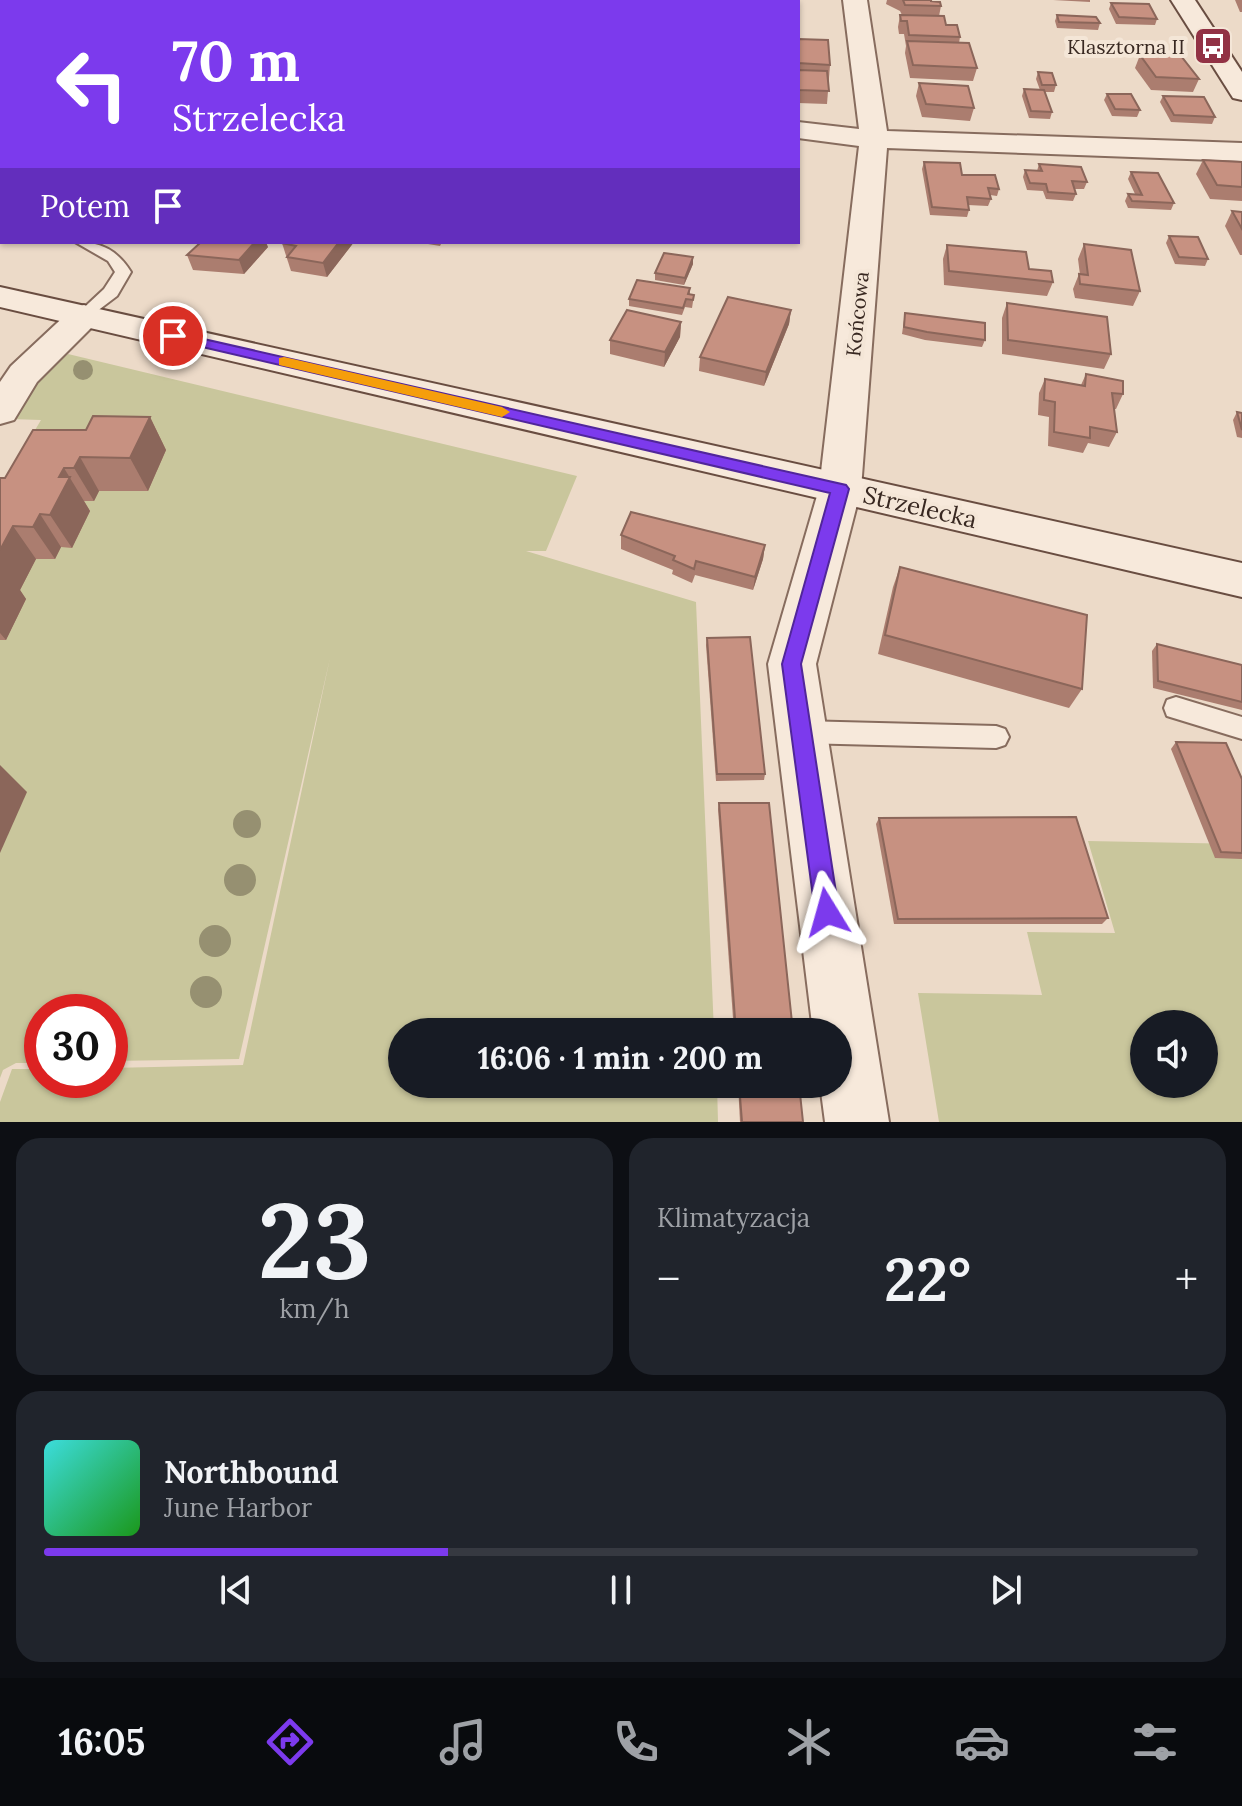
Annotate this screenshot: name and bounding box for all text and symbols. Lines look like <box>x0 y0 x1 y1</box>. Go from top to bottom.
text: 70 m <box>172 25 300 96</box>
bus stop icon: Klasztorna II <box>1192 25 1234 67</box>
icon: left <box>40 32 144 136</box>
place label: Klasztorna II <box>1067 34 1185 59</box>
text: Strzelecka <box>172 95 346 141</box>
icon: arrive <box>146 184 190 228</box>
text: Potem <box>40 187 130 225</box>
street label: Końcowa <box>840 270 874 358</box>
pin <box>139 302 207 370</box>
icon: arrive <box>151 314 195 358</box>
street label: Strzelecka <box>860 479 980 535</box>
position arrow <box>785 870 869 954</box>
speed limit sign: 30 <box>24 994 128 1098</box>
map controls <box>1130 1010 1218 1098</box>
button: sound <box>1130 1010 1218 1098</box>
text: 16:06 · 1 min · 200 m <box>478 1039 762 1077</box>
text: 23 <box>258 1173 371 1306</box>
text: Klimatyzacja <box>657 1201 810 1234</box>
text: 22° <box>884 1241 971 1317</box>
text: − <box>657 1251 680 1307</box>
text: + <box>1175 1251 1198 1307</box>
text: km/h <box>279 1292 350 1325</box>
text: Northbound <box>164 1453 339 1491</box>
text: June Harbor <box>164 1491 312 1524</box>
icon: previous <box>214 1568 258 1612</box>
icon: pause <box>599 1568 643 1612</box>
icon: next <box>984 1568 1028 1612</box>
icon: directions <box>262 1714 318 1770</box>
icon: music <box>435 1714 491 1770</box>
icon: phone <box>608 1714 664 1770</box>
icon: climate <box>781 1714 837 1770</box>
icon: car <box>954 1714 1010 1770</box>
icon: filters <box>1127 1714 1183 1770</box>
text: 16:05 <box>59 1719 145 1765</box>

